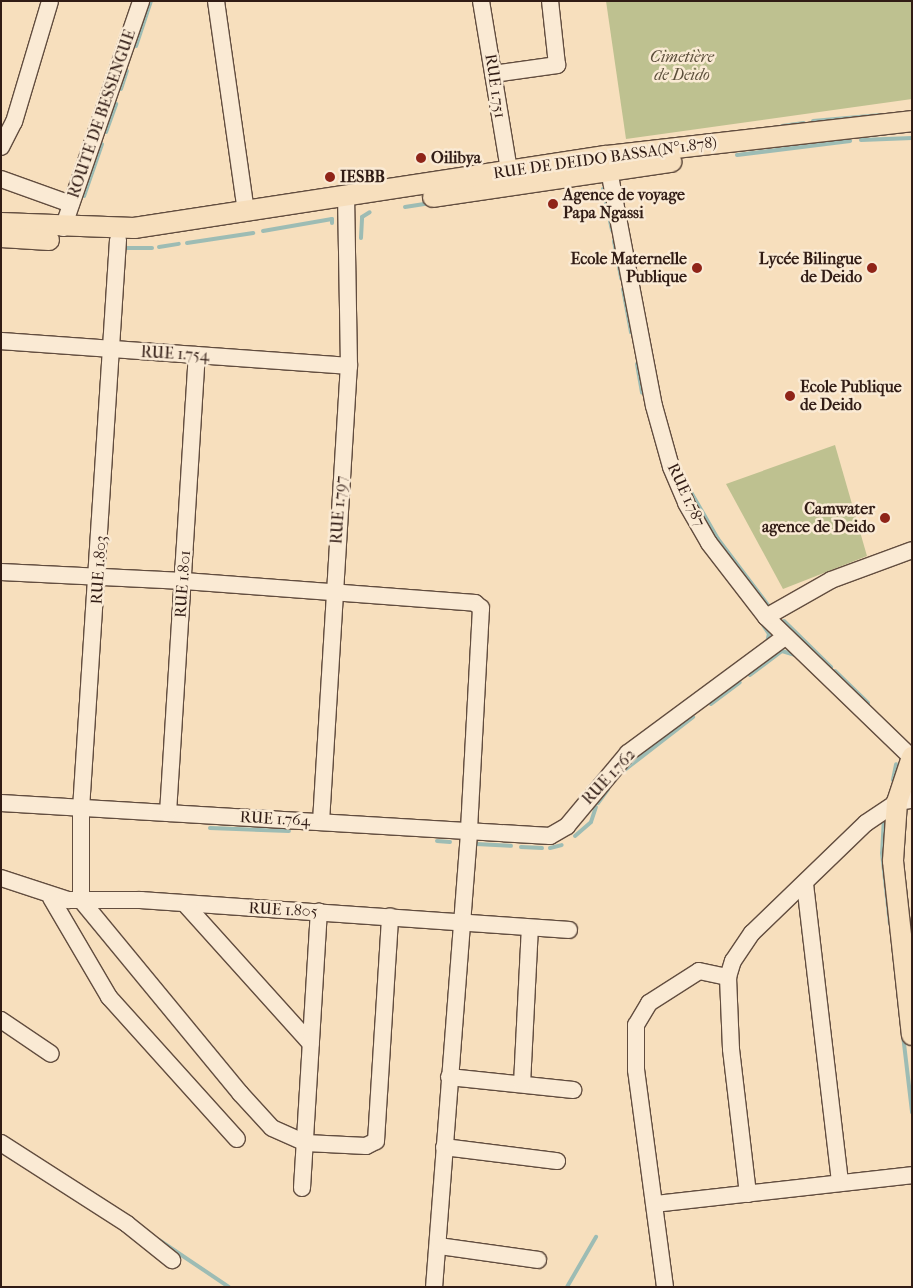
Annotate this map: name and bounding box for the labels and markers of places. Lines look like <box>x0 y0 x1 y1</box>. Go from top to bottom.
place label: Oilibya <box>431 148 481 168</box>
marker: Oilibya <box>415 152 427 164</box>
place label: IESBB <box>340 167 385 187</box>
marker: IESBB <box>324 171 336 183</box>
place label: Agence de voyage Papa Ngassi <box>563 185 685 223</box>
marker: Agence de voyage Papa Ngassi <box>547 198 559 210</box>
place label: Ecole Maternelle Publique <box>570 249 687 287</box>
place label: Lycée Bilingue de Deido <box>759 249 862 287</box>
marker: Ecole Maternelle Publique <box>691 262 703 274</box>
marker: Lycée Bilingue de Deido <box>866 262 878 274</box>
place label: Ecole Publique de Deido <box>800 377 902 415</box>
marker: Ecole Publique de Deido <box>784 390 796 402</box>
place label: Camwater agence de Deido <box>762 499 875 537</box>
marker: Camwater agence de Deido <box>879 512 891 524</box>

